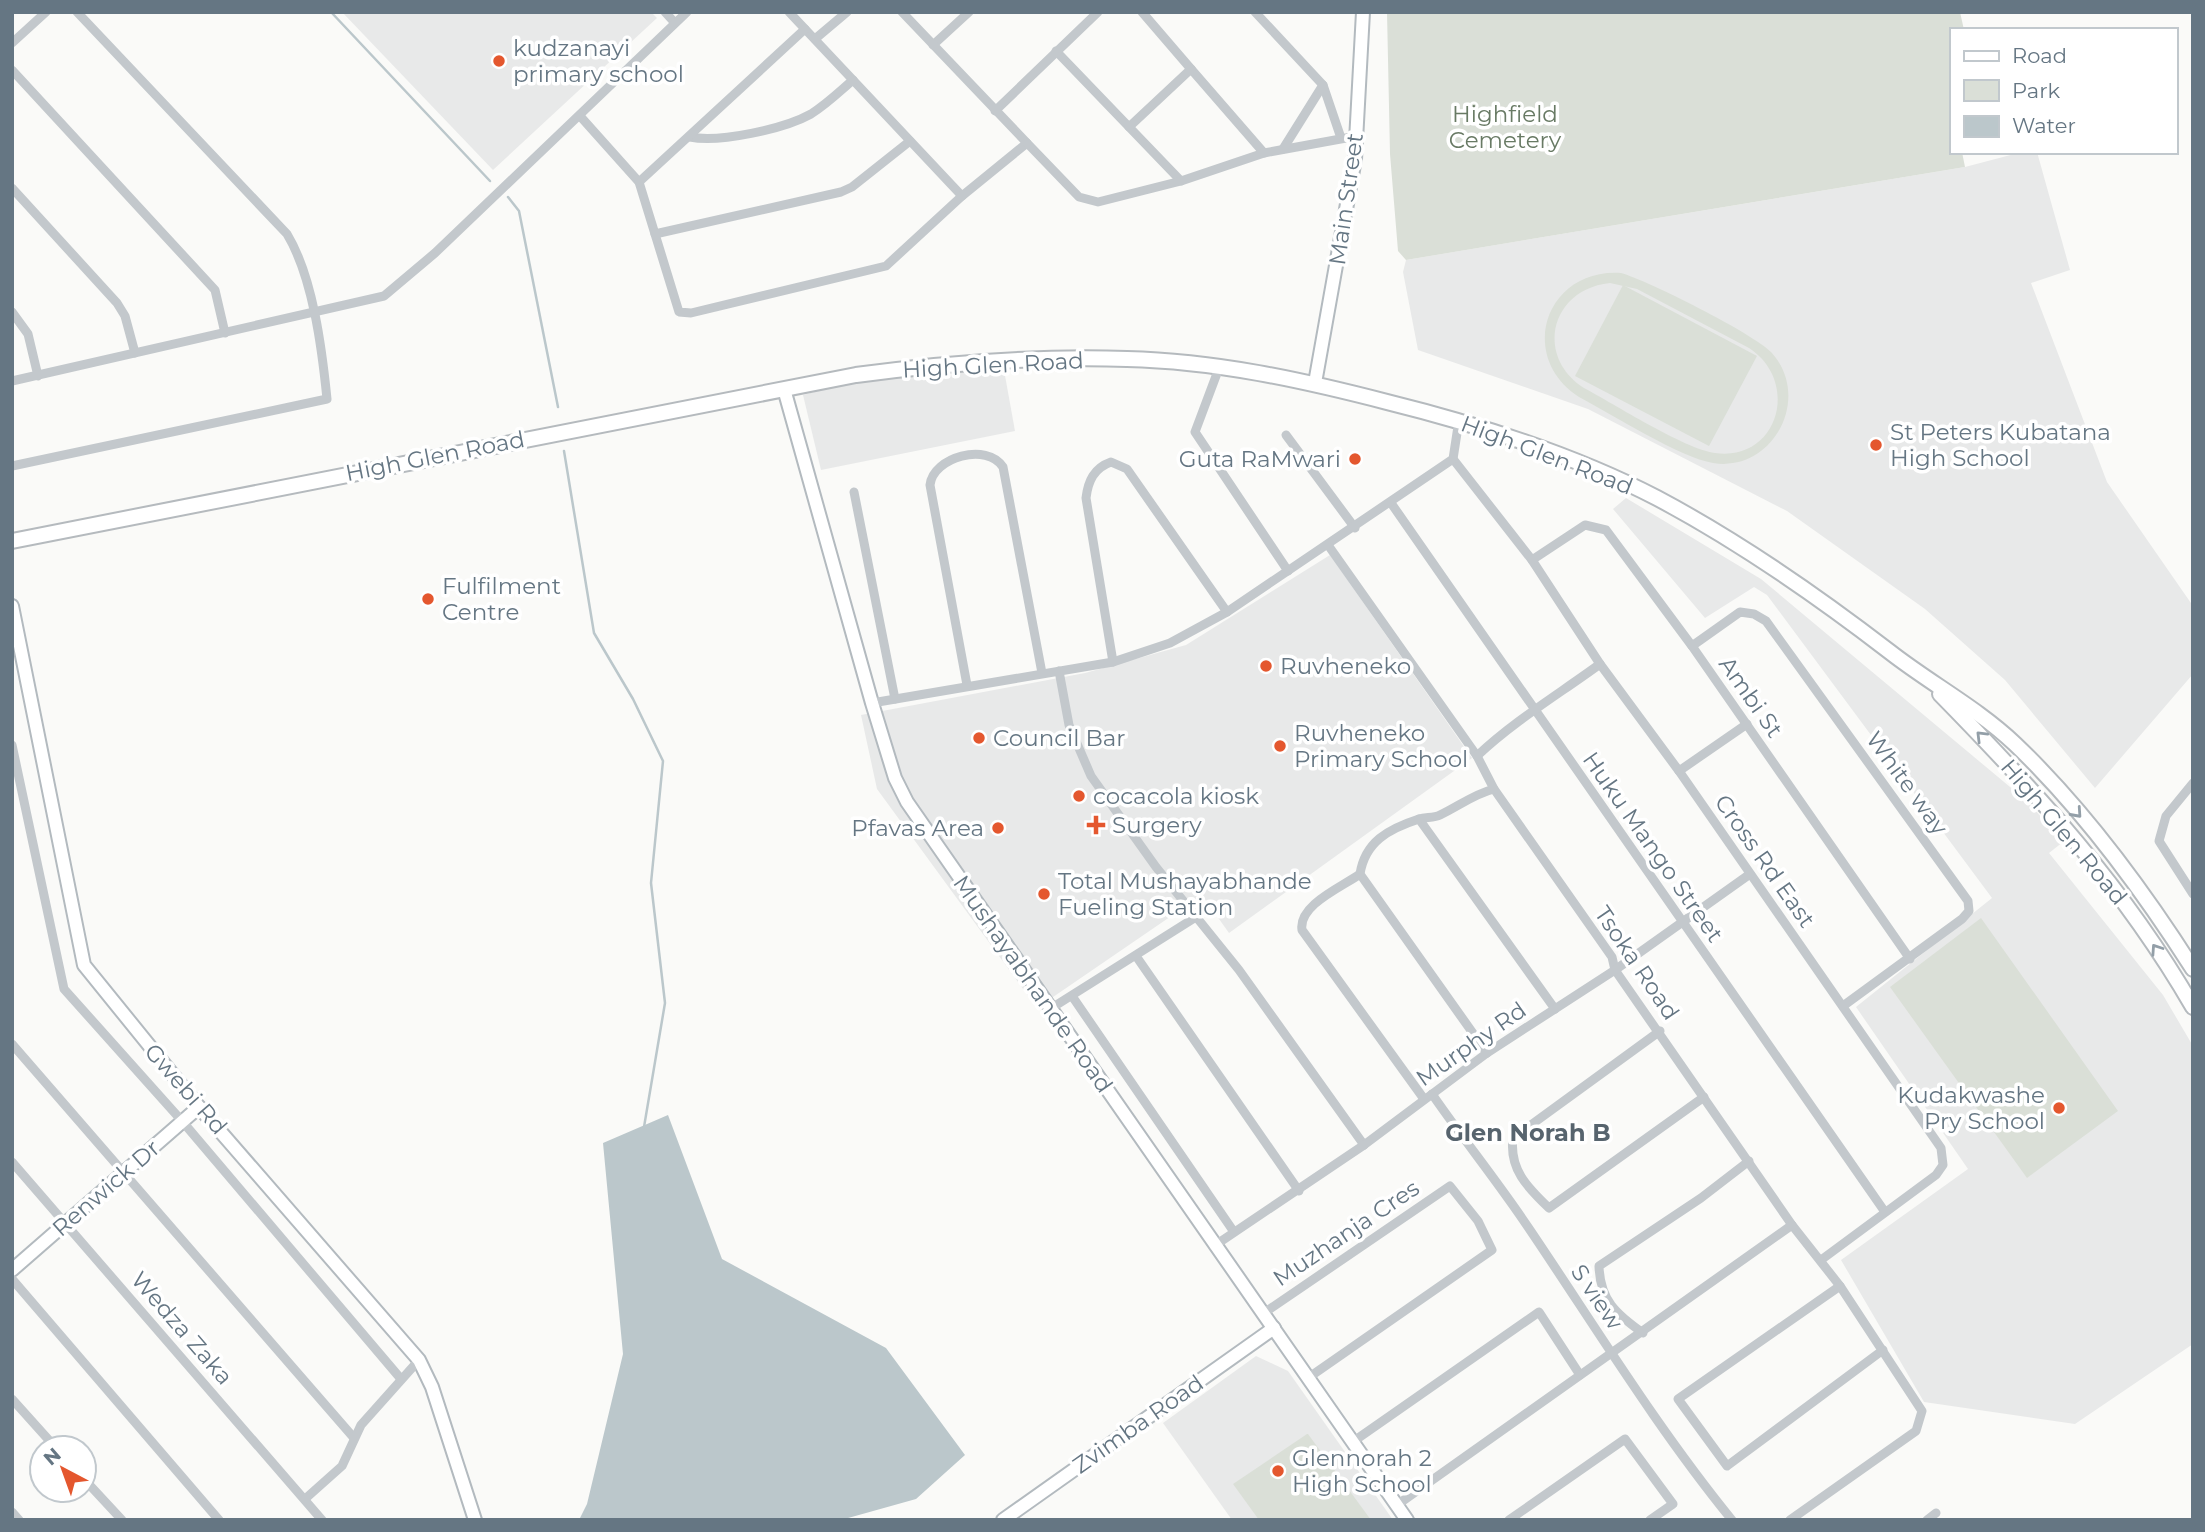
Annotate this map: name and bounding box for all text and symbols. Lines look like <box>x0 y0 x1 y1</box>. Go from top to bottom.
legend <box>1950 28 2177 154</box>
place label: kudzanayi primary school <box>513 34 684 88</box>
text: Road <box>2012 43 2067 68</box>
marker: kudzanayi primary school <box>491 53 507 69</box>
text: Park <box>2012 78 2060 103</box>
park label: Highfield Cemetery <box>1449 100 1562 154</box>
text: Water <box>2012 113 2076 138</box>
street label: Main Street <box>1323 131 1369 267</box>
street label: High Glen Road <box>901 346 1085 384</box>
street label: High Glen Road <box>1457 409 1637 501</box>
place label: St Peters Kubatana High School <box>1890 418 2111 472</box>
street label: High Glen Road <box>343 425 527 487</box>
marker: St Peters Kubatana High School <box>1868 437 1884 453</box>
place label: Guta RaMwari <box>1179 445 1341 473</box>
marker: Guta RaMwari <box>1347 451 1363 467</box>
place label: Fulfilment Centre <box>442 572 561 626</box>
marker: Fulfilment Centre <box>420 591 436 607</box>
street label: Ambi St <box>1713 651 1789 743</box>
place label: Ruvheneko <box>1280 652 1411 680</box>
marker: Ruvheneko <box>1258 658 1274 674</box>
place label: Ruvheneko Primary School <box>1294 719 1468 773</box>
place label: Council Bar <box>993 724 1126 752</box>
street label: White way <box>1860 726 1954 841</box>
marker: Council Bar <box>971 730 987 746</box>
one-way arrow <box>1977 731 1990 744</box>
marker: Ruvheneko Primary School <box>1272 738 1288 754</box>
street label: Huku Mango Street <box>1577 746 1729 948</box>
street label: High Glen Road <box>1995 753 2133 911</box>
place label: cocacola kiosk <box>1093 782 1259 810</box>
marker: cocacola kiosk <box>1071 788 1087 804</box>
street label: Cross Rd East <box>1709 789 1821 933</box>
one-way arrow <box>2069 805 2081 818</box>
place label: Surgery <box>1112 811 1202 839</box>
place label: Pfavas Area <box>851 814 984 842</box>
marker: Surgery <box>1086 815 1106 835</box>
marker: Pfavas Area <box>990 820 1006 836</box>
place label: Total Mushayabhande Fueling Station <box>1058 867 1312 921</box>
street label: Mushayabhande Road <box>947 870 1119 1098</box>
marker: Total Mushayabhande Fueling Station <box>1036 886 1052 902</box>
street label: Tsoka Road <box>1589 901 1685 1025</box>
one-way arrow <box>2151 944 2164 957</box>
street label: Murphy Rd <box>1411 996 1531 1092</box>
street label: Gwebi Rd <box>139 1038 233 1140</box>
place label: Kudakwashe Pry School <box>1897 1081 2045 1135</box>
marker: Kudakwashe Pry School <box>2051 1100 2067 1116</box>
district label: Glen Norah B <box>1445 1118 1611 1147</box>
street label: Renwick Dr <box>47 1134 165 1242</box>
street label: Muzhanja Cres <box>1268 1174 1424 1292</box>
street label: S view <box>1565 1259 1629 1336</box>
street label: Wedza Zaka <box>125 1266 239 1390</box>
street label: Zvimba Road <box>1067 1369 1209 1479</box>
north arrow <box>28 1434 98 1504</box>
text: N <box>39 1443 66 1470</box>
place label: Glennorah 2 High School <box>1292 1444 1432 1498</box>
marker: Glennorah 2 High School <box>1270 1463 1286 1479</box>

